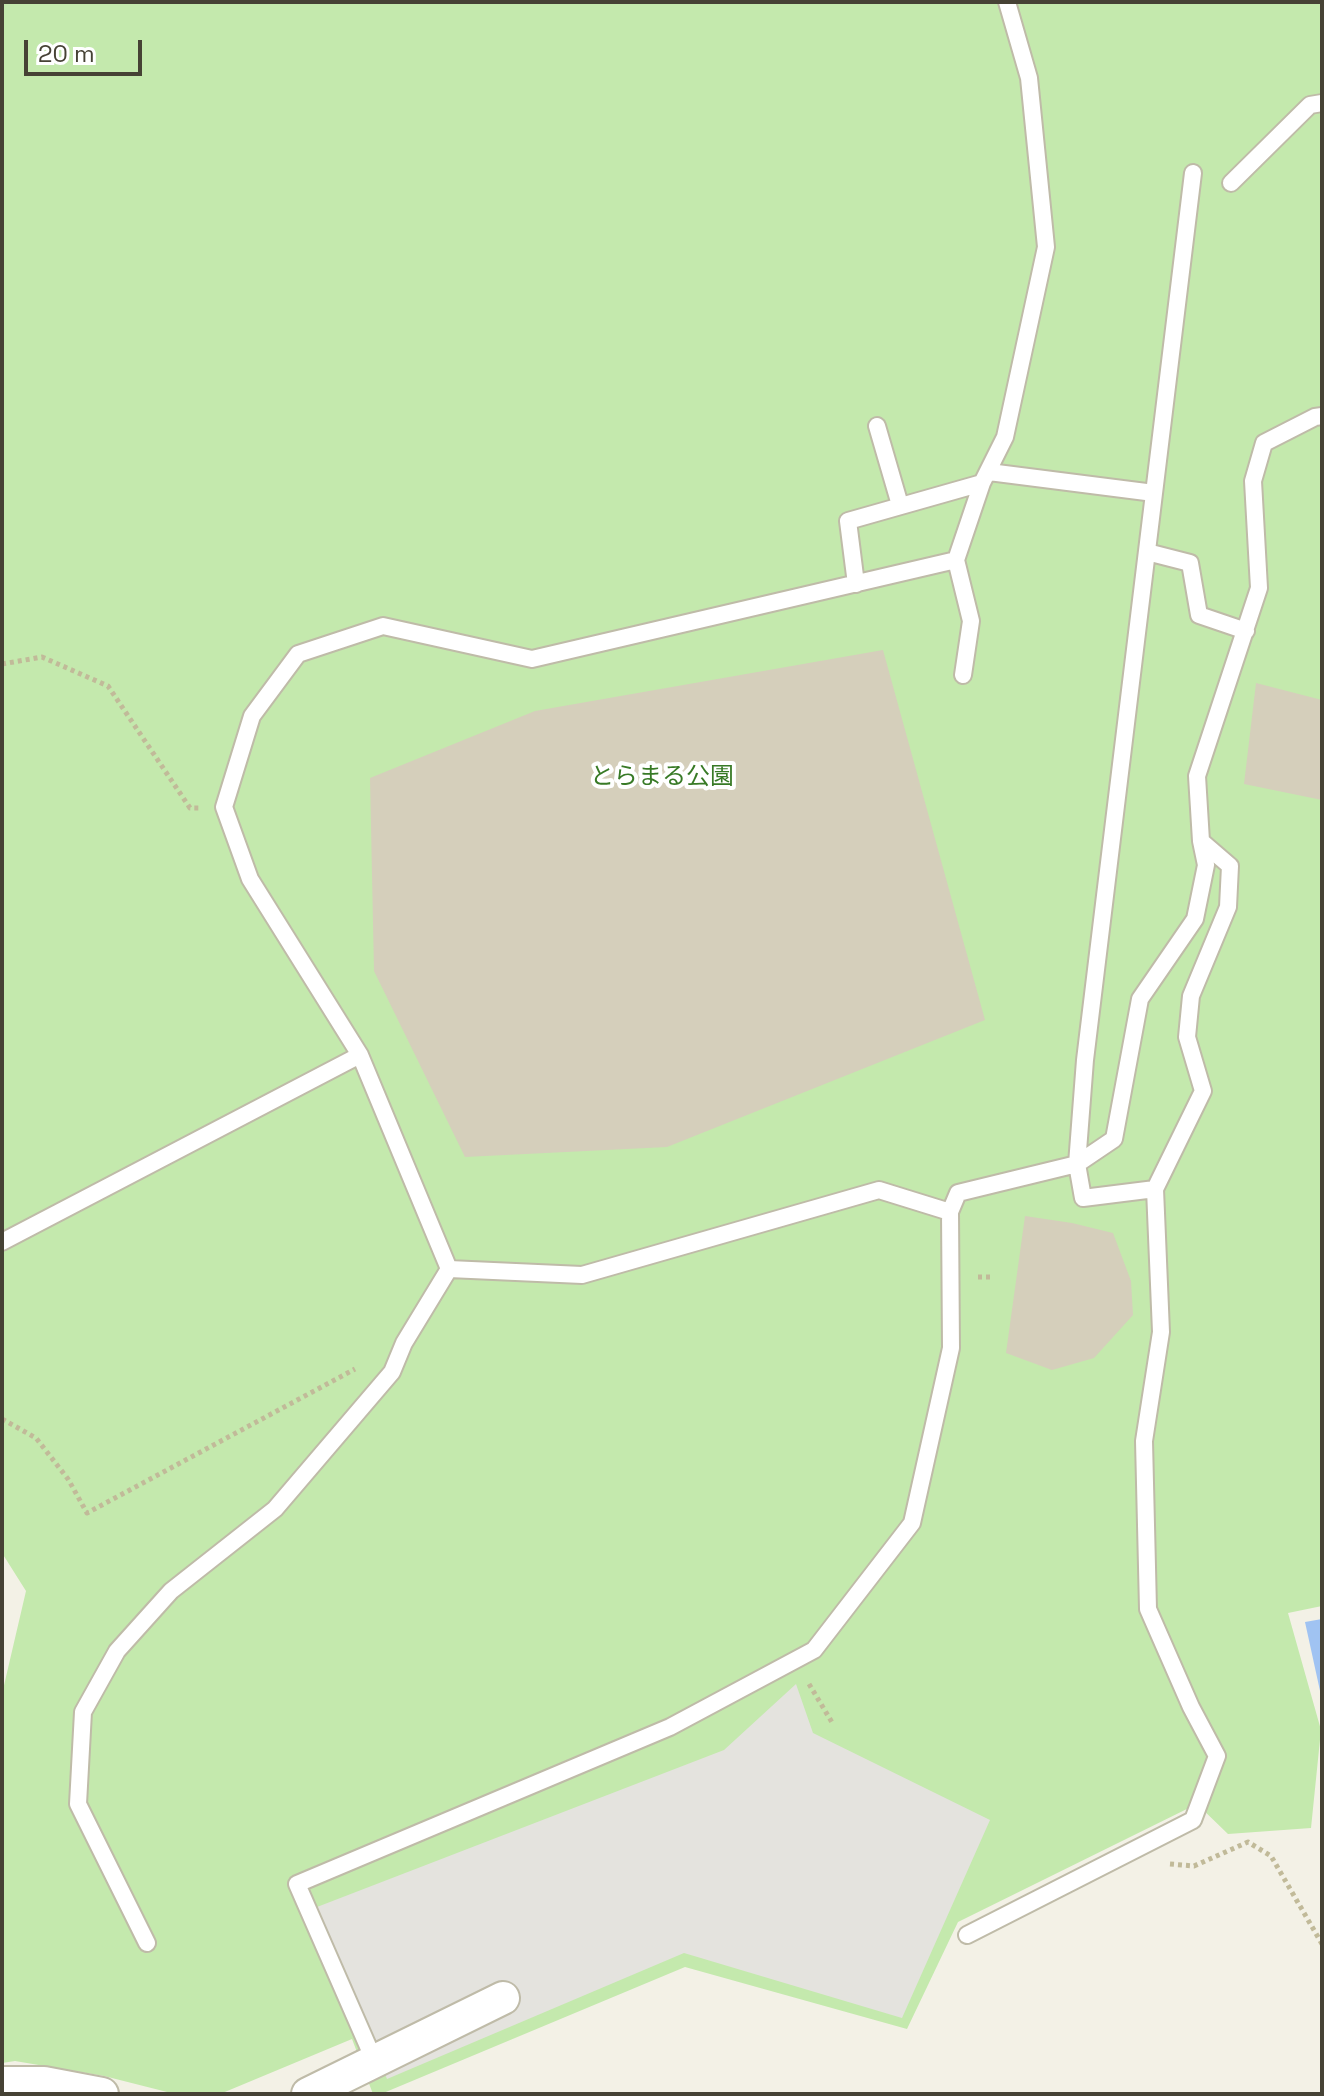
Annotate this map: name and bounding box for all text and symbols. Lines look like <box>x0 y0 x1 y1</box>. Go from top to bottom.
scale bar <box>28 24 146 74</box>
text: 20 m <box>38 38 95 69</box>
park label: とらまる公園 <box>590 763 734 791</box>

